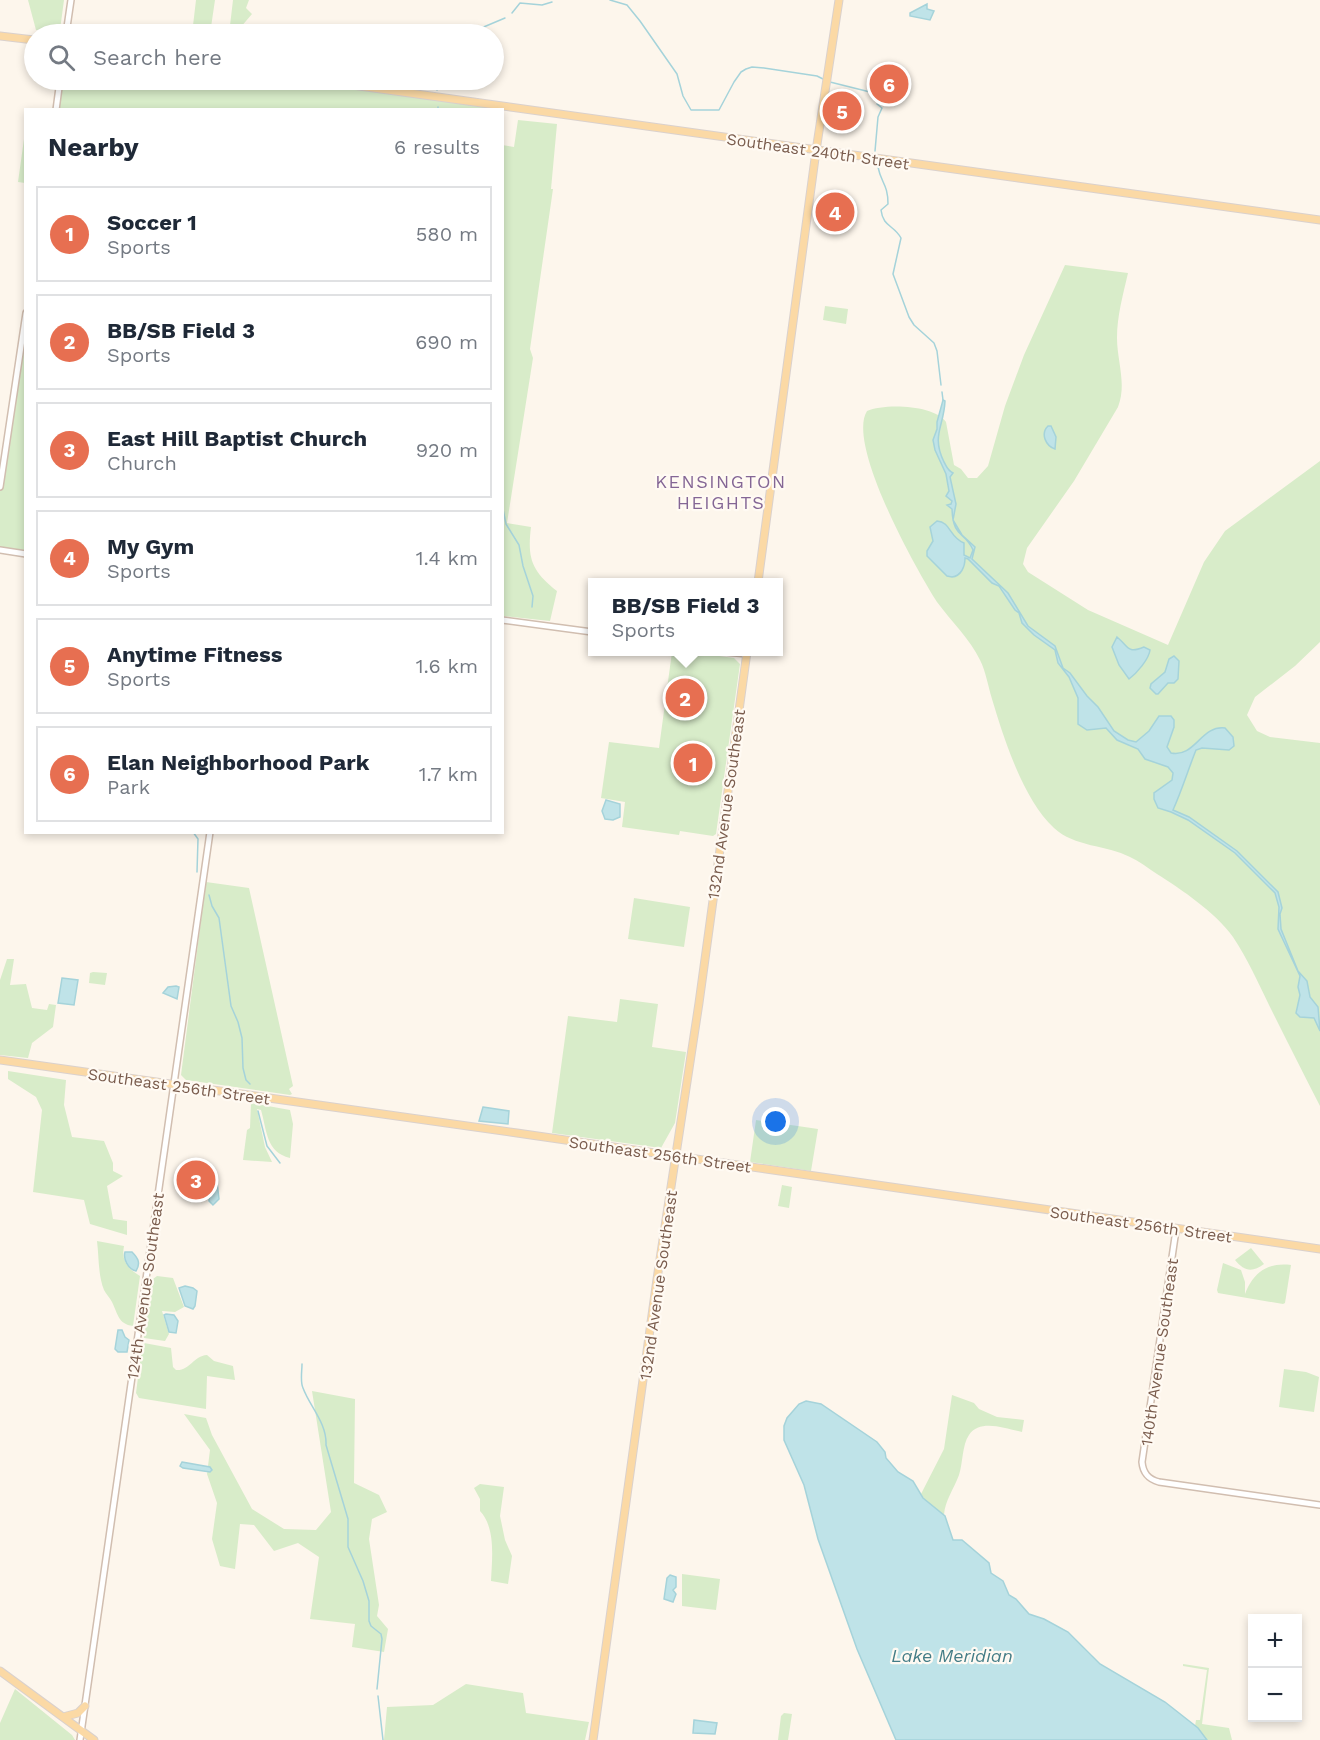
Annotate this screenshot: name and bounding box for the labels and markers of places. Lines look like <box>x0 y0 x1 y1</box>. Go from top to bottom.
pin: 6 <box>870 62 908 106</box>
pin: 5 <box>822 88 862 134</box>
pin: 4 <box>816 190 854 234</box>
pin: 2 <box>666 676 704 720</box>
pin: 1 <box>674 740 712 786</box>
pin: 3 <box>176 1158 216 1202</box>

